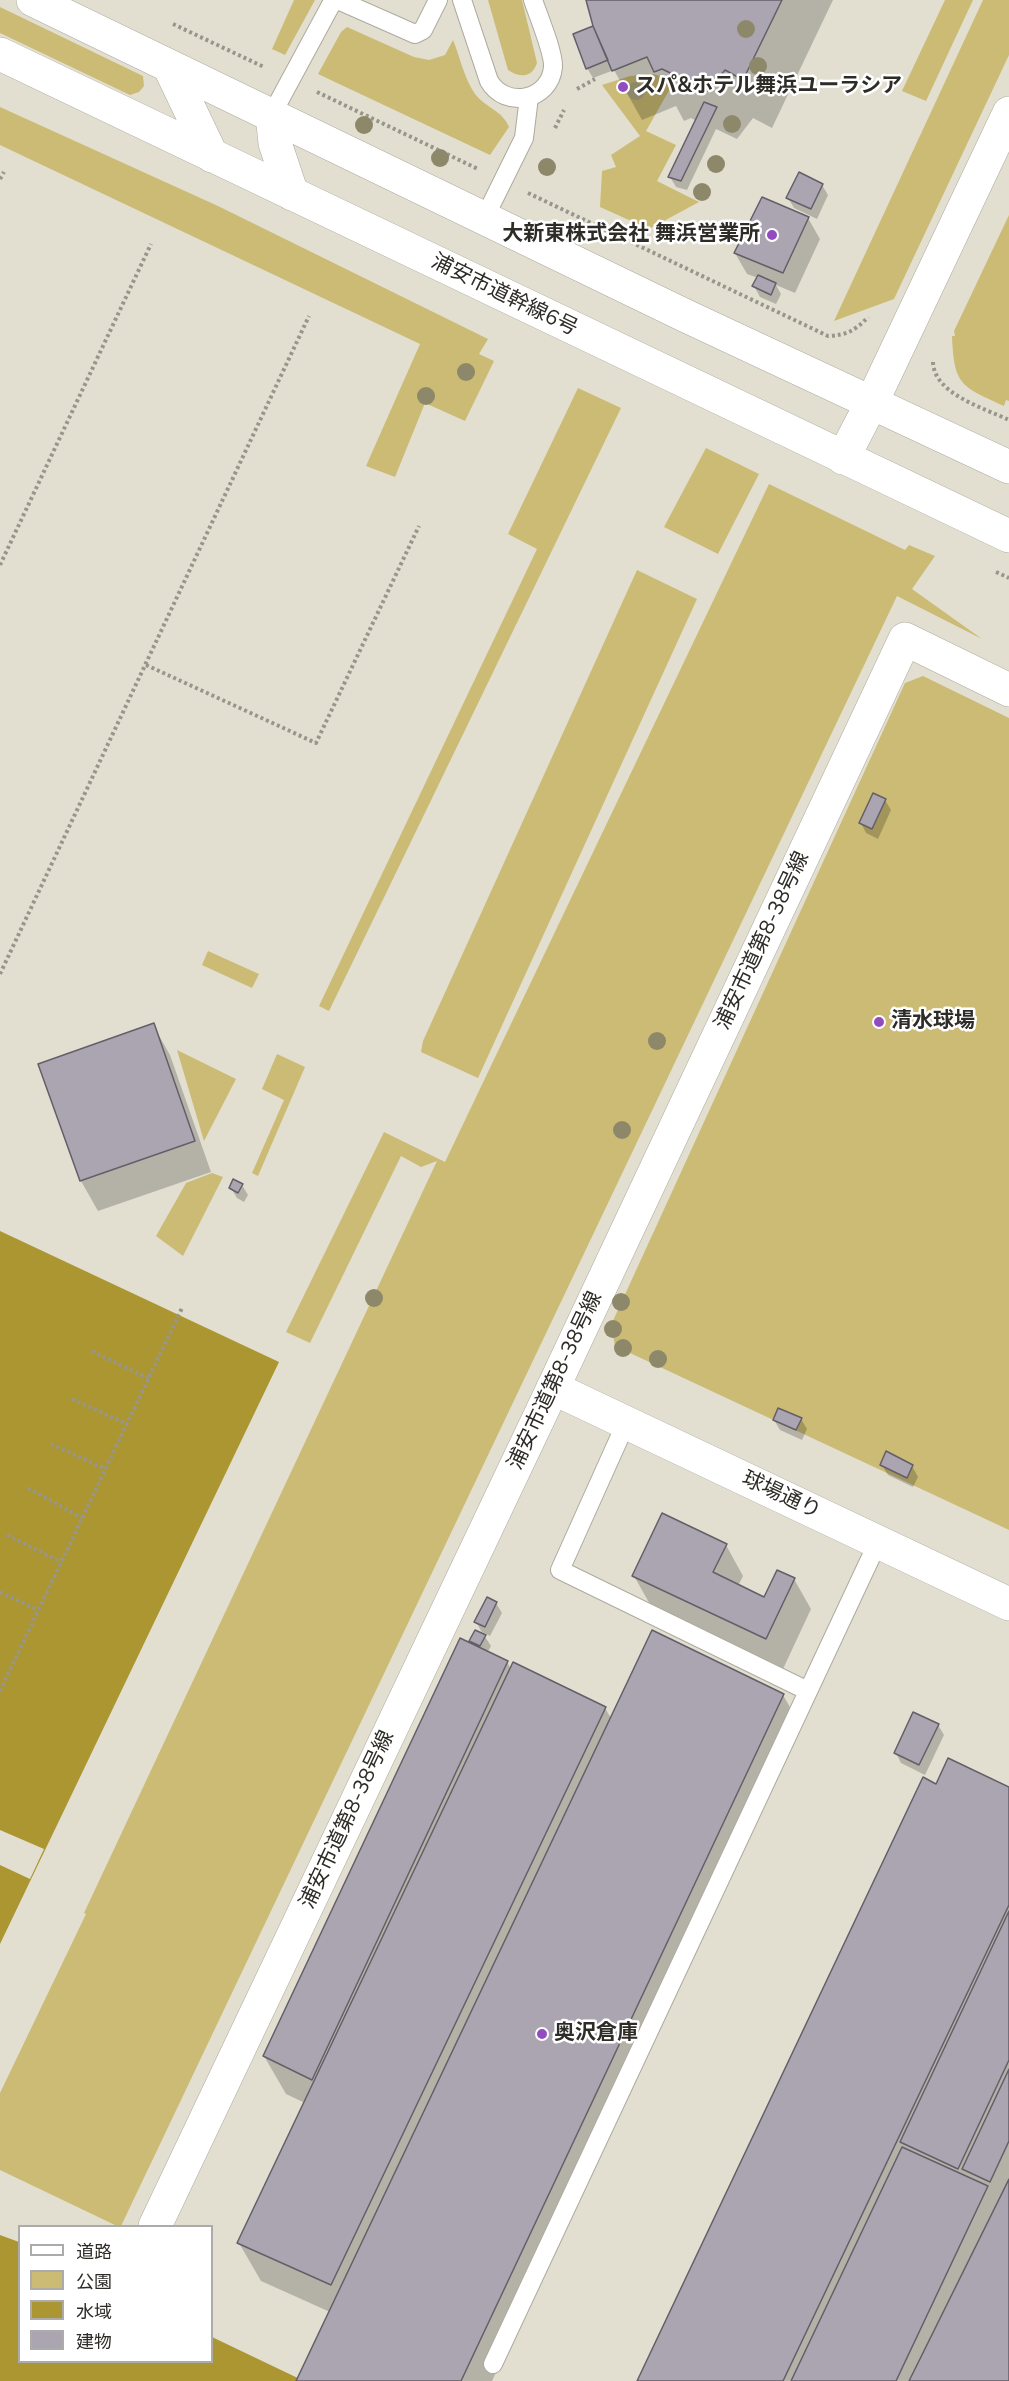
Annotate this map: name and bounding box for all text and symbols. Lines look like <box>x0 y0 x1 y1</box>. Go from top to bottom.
place label: スパ&ホテル舞浜ユーラシア <box>635 74 902 100</box>
marker: スパ&ホテル舞浜ユーラシア <box>616 80 630 94</box>
place label: 大新東株式会社 舞浜営業所 <box>502 222 760 248</box>
marker: 大新東株式会社 舞浜営業所 <box>765 228 779 242</box>
street label: 浦安市道幹線6号 <box>427 250 581 342</box>
street label: 浦安市道第8-38号線 <box>711 848 815 1034</box>
place label: 清水球場 <box>891 1009 975 1035</box>
marker: 清水球場 <box>872 1015 886 1029</box>
street label: 浦安市道第8-38号線 <box>504 1288 608 1474</box>
street label: 球場通り <box>738 1467 824 1525</box>
street label: 浦安市道第8-38号線 <box>296 1727 400 1913</box>
place label: 奥沢倉庫 <box>554 2021 638 2047</box>
marker: 奥沢倉庫 <box>535 2027 549 2041</box>
legend <box>18 2225 213 2363</box>
text: 道路 <box>76 2240 112 2264</box>
text: 公園 <box>76 2270 112 2294</box>
text: 水域 <box>76 2300 112 2324</box>
text: 建物 <box>76 2330 112 2354</box>

